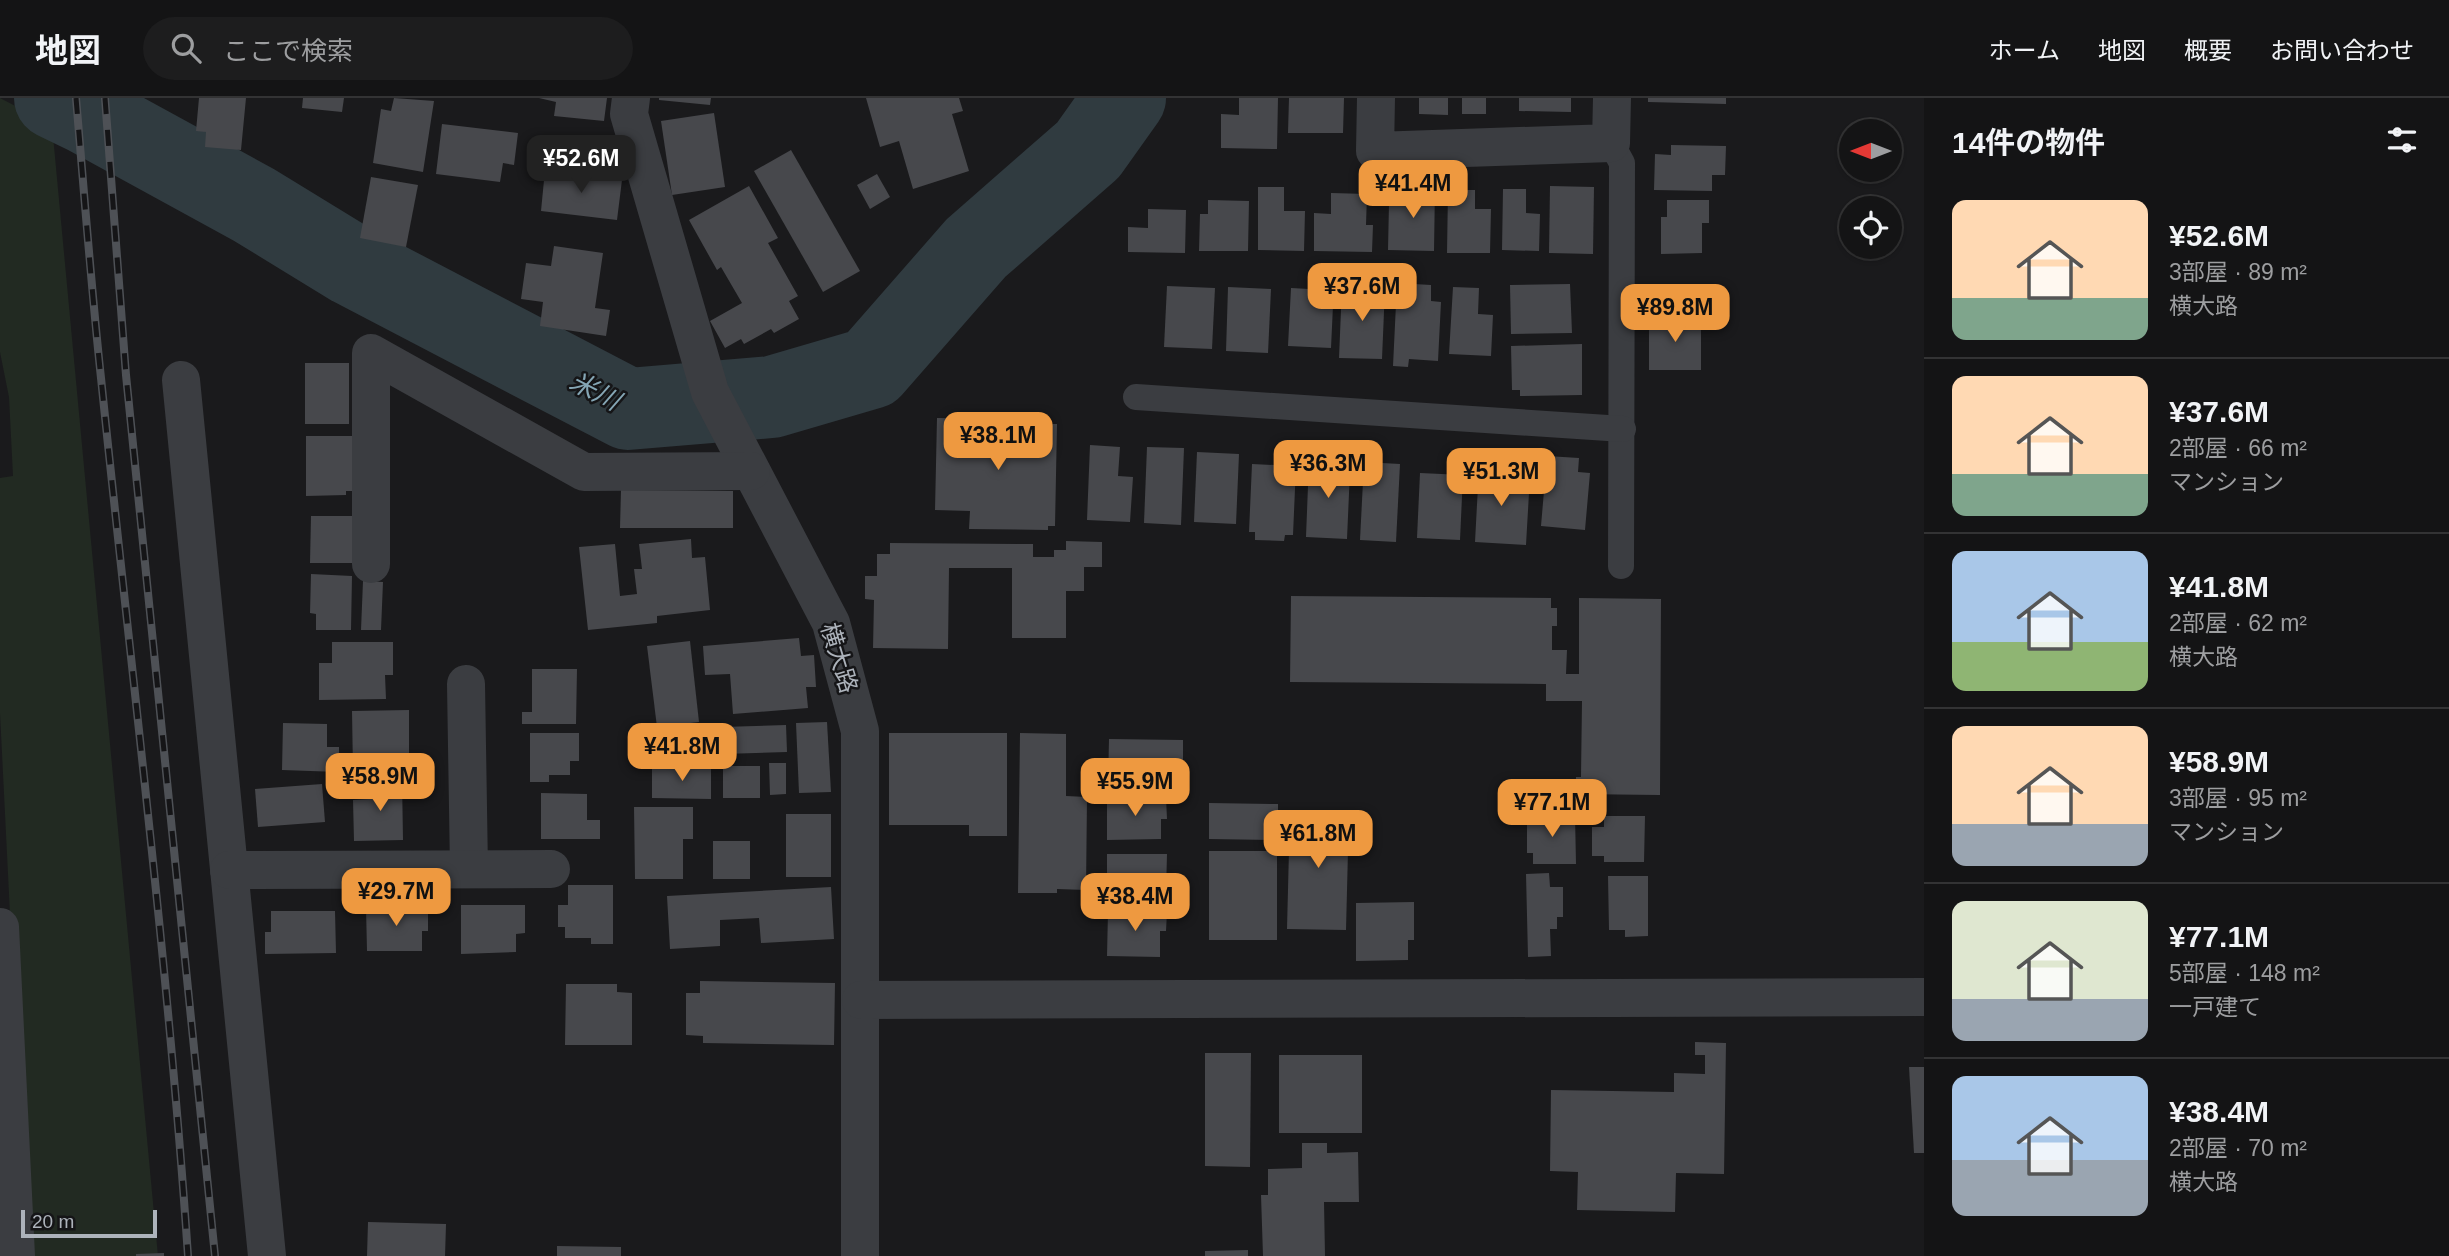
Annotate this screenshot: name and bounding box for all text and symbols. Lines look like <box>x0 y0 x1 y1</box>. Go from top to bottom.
search box <box>143 17 633 80</box>
icon: search <box>167 29 205 67</box>
text: 地図 <box>35 32 101 69</box>
text: ここで検索 <box>223 36 353 66</box>
text: ホーム <box>1989 37 2060 64</box>
text: 地図 <box>2098 37 2146 64</box>
text: 概要 <box>2184 37 2232 64</box>
text: お問い合わせ <box>2270 37 2414 64</box>
north arrow <box>1839 119 1902 182</box>
map controls <box>1839 119 1902 259</box>
icon: filters <box>2383 121 2421 159</box>
text: 14件の物件 <box>1952 126 2105 159</box>
pin: ¥52.6M <box>524 136 638 195</box>
text: ¥52.6M <box>543 145 619 171</box>
pin: ¥41.4M <box>1356 160 1470 220</box>
text: ¥41.4M <box>1375 170 1451 196</box>
button: locate <box>1839 196 1902 259</box>
text: ¥52.6M <box>2169 219 2269 252</box>
icon: home <box>2008 228 2092 312</box>
text: 3部屋 · 89 m² <box>2169 259 2307 285</box>
pin: ¥37.6M <box>1305 264 1419 323</box>
text: ¥37.6M <box>1324 273 1400 299</box>
pin: ¥89.8M <box>1618 285 1732 344</box>
text: 横大路 <box>2169 293 2238 319</box>
text: ¥89.8M <box>1637 294 1713 320</box>
water label: 米川 <box>565 366 628 418</box>
text: ¥37.6M <box>2169 395 2269 428</box>
icon: home <box>2008 404 2092 488</box>
pin: ¥38.1M <box>941 412 1055 472</box>
text: ¥38.1M <box>960 422 1036 448</box>
text: 2部屋 · 66 m² <box>2169 435 2307 461</box>
pin: ¥36.3M <box>1271 440 1385 500</box>
pin: ¥51.3M <box>1444 448 1558 508</box>
text: ¥36.3M <box>1290 450 1366 476</box>
text: ¥51.3M <box>1463 458 1539 484</box>
text: マンション <box>2169 469 2284 495</box>
text: ¥41.8M <box>2169 570 2269 603</box>
icon: home <box>2008 579 2092 663</box>
text: 2部屋 · 62 m² <box>2169 610 2307 636</box>
street label: 横大路 <box>816 619 863 696</box>
text: 横大路 <box>2169 644 2238 670</box>
pin: ¥41.8M <box>625 724 739 783</box>
text: ¥41.8M <box>644 733 720 759</box>
text: ¥58.9M <box>2169 745 2269 778</box>
pin: ¥58.9M <box>323 754 437 813</box>
icon: home <box>2008 754 2092 838</box>
pin: ¥55.9M <box>1078 758 1192 818</box>
text: ¥58.9M <box>342 763 418 789</box>
text: ¥55.9M <box>1097 768 1173 794</box>
pin: ¥77.1M <box>1495 780 1609 839</box>
text: 3部屋 · 95 m² <box>2169 785 2307 811</box>
text: ¥77.1M <box>1514 789 1590 815</box>
pin: ¥61.8M <box>1261 810 1375 870</box>
text: マンション <box>2169 819 2284 845</box>
text: ¥61.8M <box>1280 820 1356 846</box>
pin: ¥29.7M <box>339 868 453 928</box>
pin: ¥38.4M <box>1078 874 1192 933</box>
text: ¥29.7M <box>358 878 434 904</box>
text: ¥38.4M <box>1097 883 1173 909</box>
text: ¥77.1M <box>2169 920 2269 953</box>
icon: home <box>2008 929 2092 1013</box>
text: 5部屋 · 148 m² <box>2169 960 2320 986</box>
text: 一戸建て <box>2169 994 2261 1020</box>
text: ¥38.4M <box>2169 1095 2269 1128</box>
icon: home <box>2008 1104 2092 1188</box>
text: 2部屋 · 70 m² <box>2169 1135 2307 1161</box>
text: 横大路 <box>2169 1169 2238 1195</box>
scale bar <box>21 1207 158 1239</box>
text: 20 m <box>32 1211 74 1232</box>

